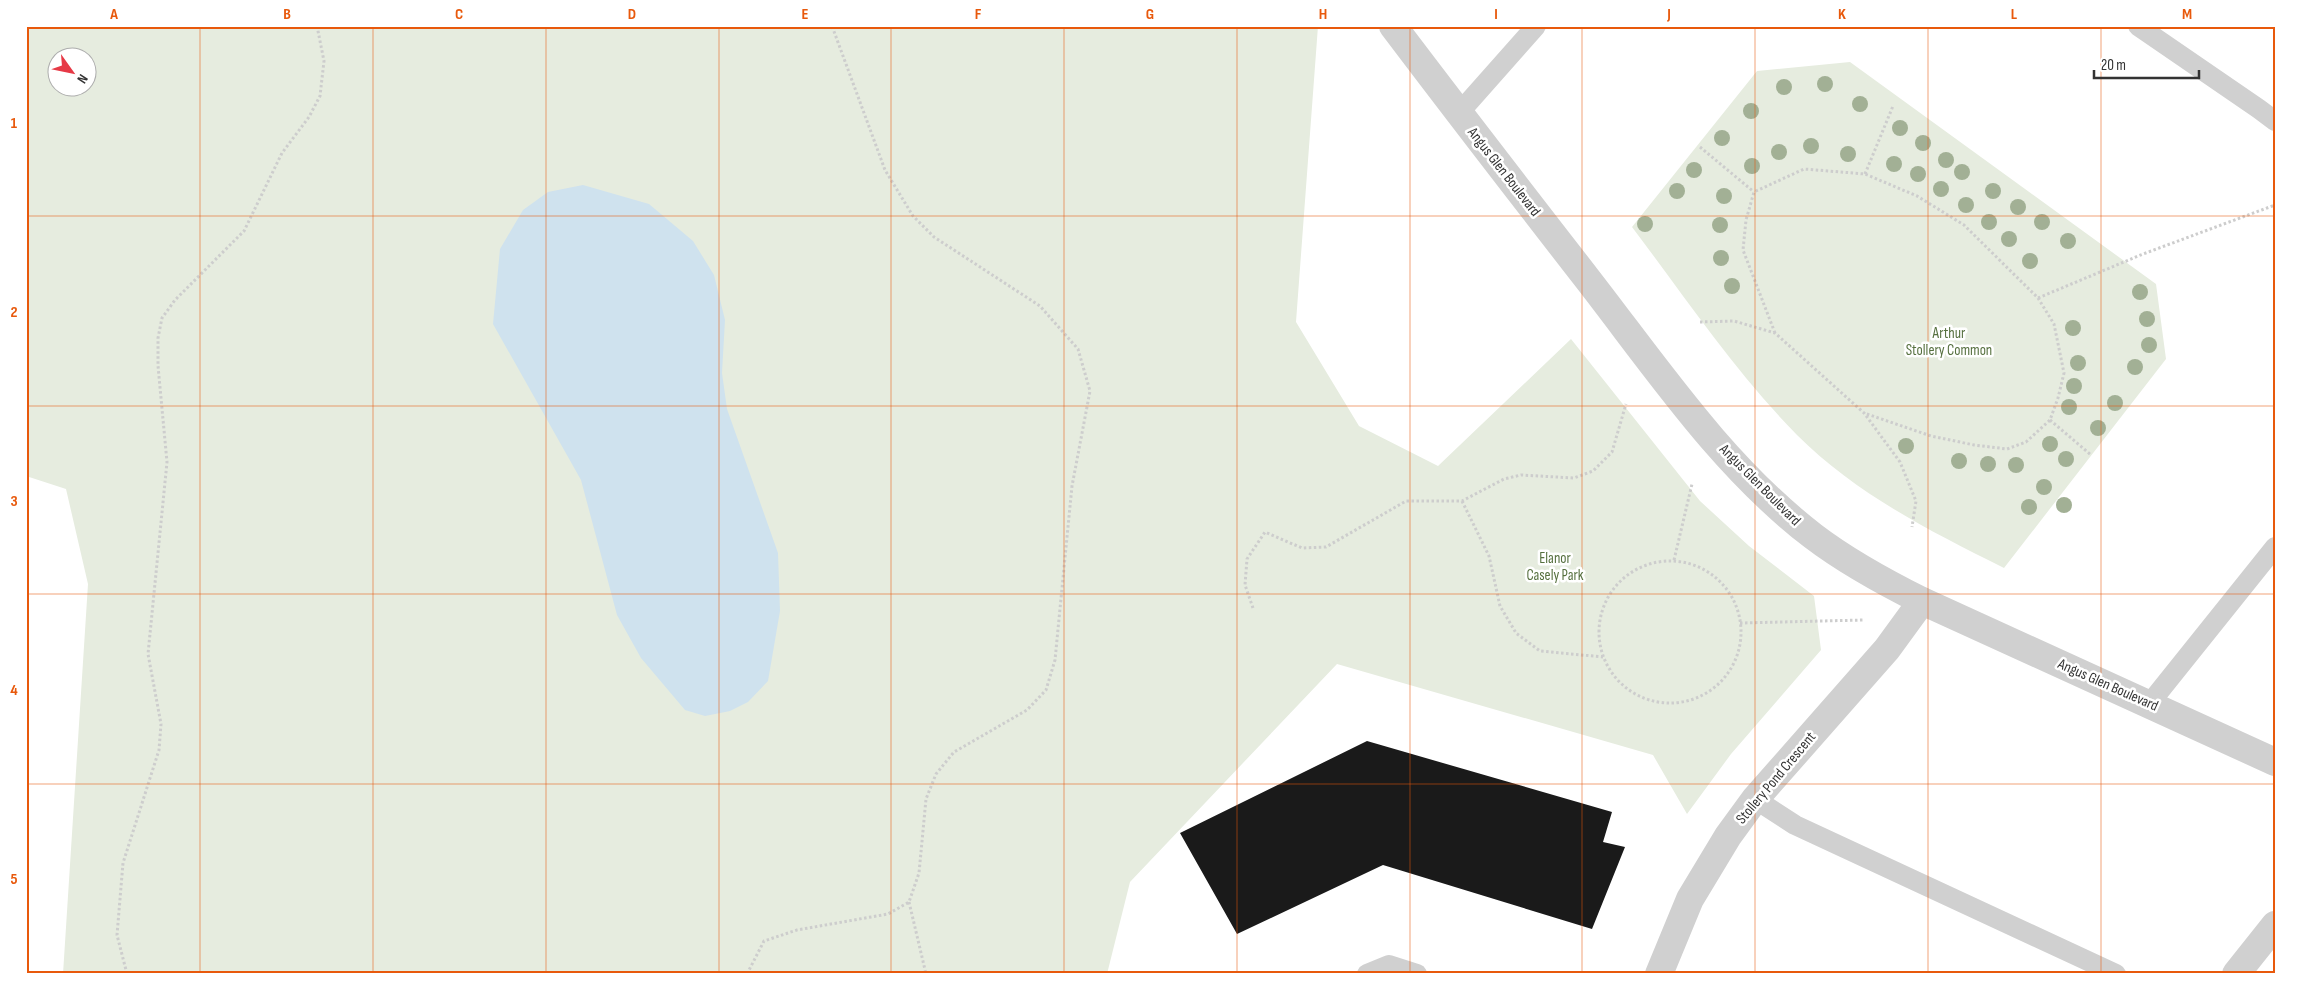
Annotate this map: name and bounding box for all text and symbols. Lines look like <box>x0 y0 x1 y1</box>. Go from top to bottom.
text: A <box>109 5 118 24</box>
text: B <box>283 5 291 24</box>
text: C <box>455 5 463 24</box>
text: D <box>628 5 636 24</box>
text: E <box>802 5 809 24</box>
text: F <box>975 5 982 24</box>
text: G <box>1146 5 1154 24</box>
text: H <box>1319 5 1327 24</box>
text: I <box>1494 5 1498 24</box>
text: J <box>1666 5 1671 24</box>
text: K <box>1838 5 1846 24</box>
text: L <box>2011 5 2018 24</box>
text: M <box>2182 5 2192 24</box>
north arrow <box>48 48 98 98</box>
scale bar <box>2094 48 2198 80</box>
text: 20 m <box>2101 56 2126 75</box>
text: N <box>73 71 92 87</box>
text: 1 <box>11 114 18 133</box>
street label: Angus Glen Boulevard <box>1463 123 1545 220</box>
text: 2 <box>10 303 18 322</box>
park label: Arthur Stollery Common <box>1906 324 1992 360</box>
street label: Angus Glen Boulevard <box>1714 439 1805 530</box>
text: 3 <box>10 492 18 511</box>
park label: Elanor Casely Park <box>1526 549 1584 585</box>
street label: Angus Glen Boulevard <box>2054 654 2161 716</box>
text: 4 <box>10 681 18 700</box>
street label: Stollery Pond Crescent <box>1732 728 1820 828</box>
text: 5 <box>10 870 18 889</box>

